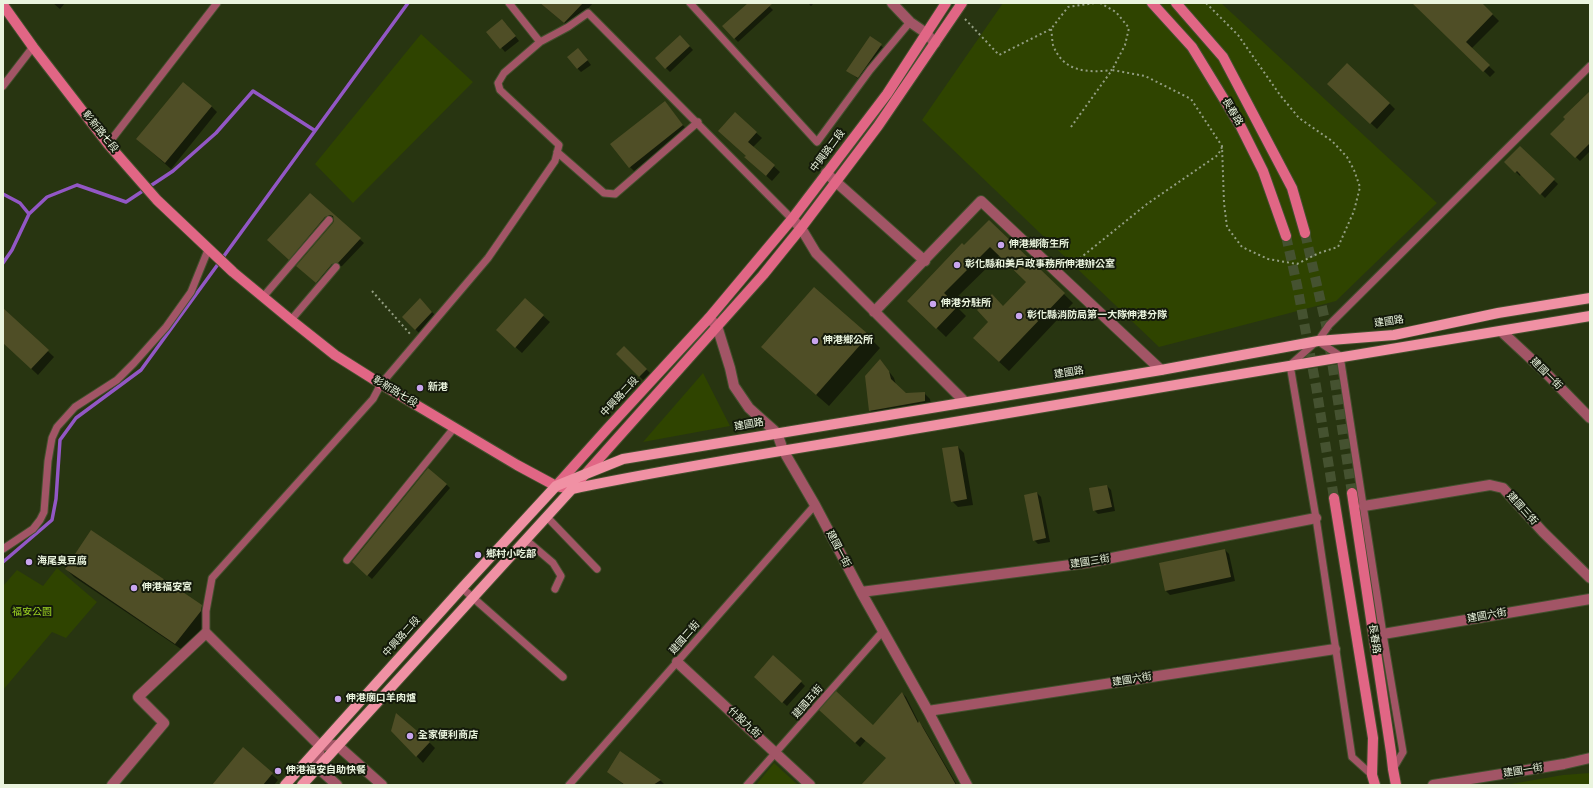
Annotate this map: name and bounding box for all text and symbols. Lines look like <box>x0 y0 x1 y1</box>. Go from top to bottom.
street label: 長春路 <box>1219 96 1245 128</box>
street label: 彰新路七段 <box>80 109 120 155</box>
street label: 中興路二段 <box>808 127 848 175</box>
place label: 伸港鄉衛生所 <box>1009 239 1069 251</box>
marker: 伸港鄉衛生所 <box>996 240 1006 250</box>
place label: 彰化縣和美戶政事務所伸港辦公室 <box>965 259 1115 271</box>
marker: 彰化縣和美戶政事務所伸港辦公室 <box>952 260 962 270</box>
place label: 伸港分駐所 <box>941 298 991 310</box>
marker: 伸港分駐所 <box>928 299 938 309</box>
place label: 彰化縣消防局第一大隊伸港分隊 <box>1027 310 1167 322</box>
marker: 彰化縣消防局第一大隊伸港分隊 <box>1014 311 1024 321</box>
street label: 建國路 <box>1373 314 1405 330</box>
place label: 伸港鄉公所 <box>823 335 873 347</box>
marker: 伸港鄉公所 <box>810 336 820 346</box>
street label: 建國一街 <box>1528 356 1564 392</box>
street label: 建國路 <box>1053 365 1085 381</box>
street label: 彰新路七段 <box>370 374 420 410</box>
street label: 中興路二段 <box>599 375 641 419</box>
place label: 新港 <box>428 382 448 394</box>
marker: 新港 <box>415 383 425 393</box>
street label: 建國路 <box>733 416 765 434</box>
street label: 建國三街 <box>1504 490 1540 528</box>
street label: 建國一街 <box>823 529 853 569</box>
place label: 鄉村小吃部 <box>486 549 536 561</box>
marker: 鄉村小吃部 <box>473 550 483 560</box>
street label: 建國三街 <box>1069 553 1111 571</box>
place label: 海尾臭豆腐 <box>37 556 87 568</box>
marker: 海尾臭豆腐 <box>24 557 34 567</box>
place label: 伸港福安宮 <box>142 582 192 594</box>
marker: 伸港福安宮 <box>129 583 139 593</box>
park label: 福安公園 <box>12 607 52 619</box>
street label: 建國六街 <box>1466 607 1508 625</box>
street label: 中興路二段 <box>381 614 423 660</box>
street label: 建國二街 <box>667 619 703 657</box>
street label: 長春路 <box>1366 623 1382 655</box>
street label: 建國六街 <box>1111 671 1153 689</box>
street label: 建國五街 <box>790 683 826 721</box>
place label: 伸港廟口羊肉爐 <box>346 693 416 705</box>
marker: 伸港廟口羊肉爐 <box>333 694 343 704</box>
street label: 什股九街 <box>725 705 763 741</box>
place label: 全家便利商店 <box>418 730 478 742</box>
marker: 全家便利商店 <box>405 731 415 741</box>
street label: 建國一街 <box>1502 762 1544 780</box>
place label: 伸港福安自助快餐 <box>286 765 366 777</box>
marker: 伸港福安自助快餐 <box>273 766 283 776</box>

